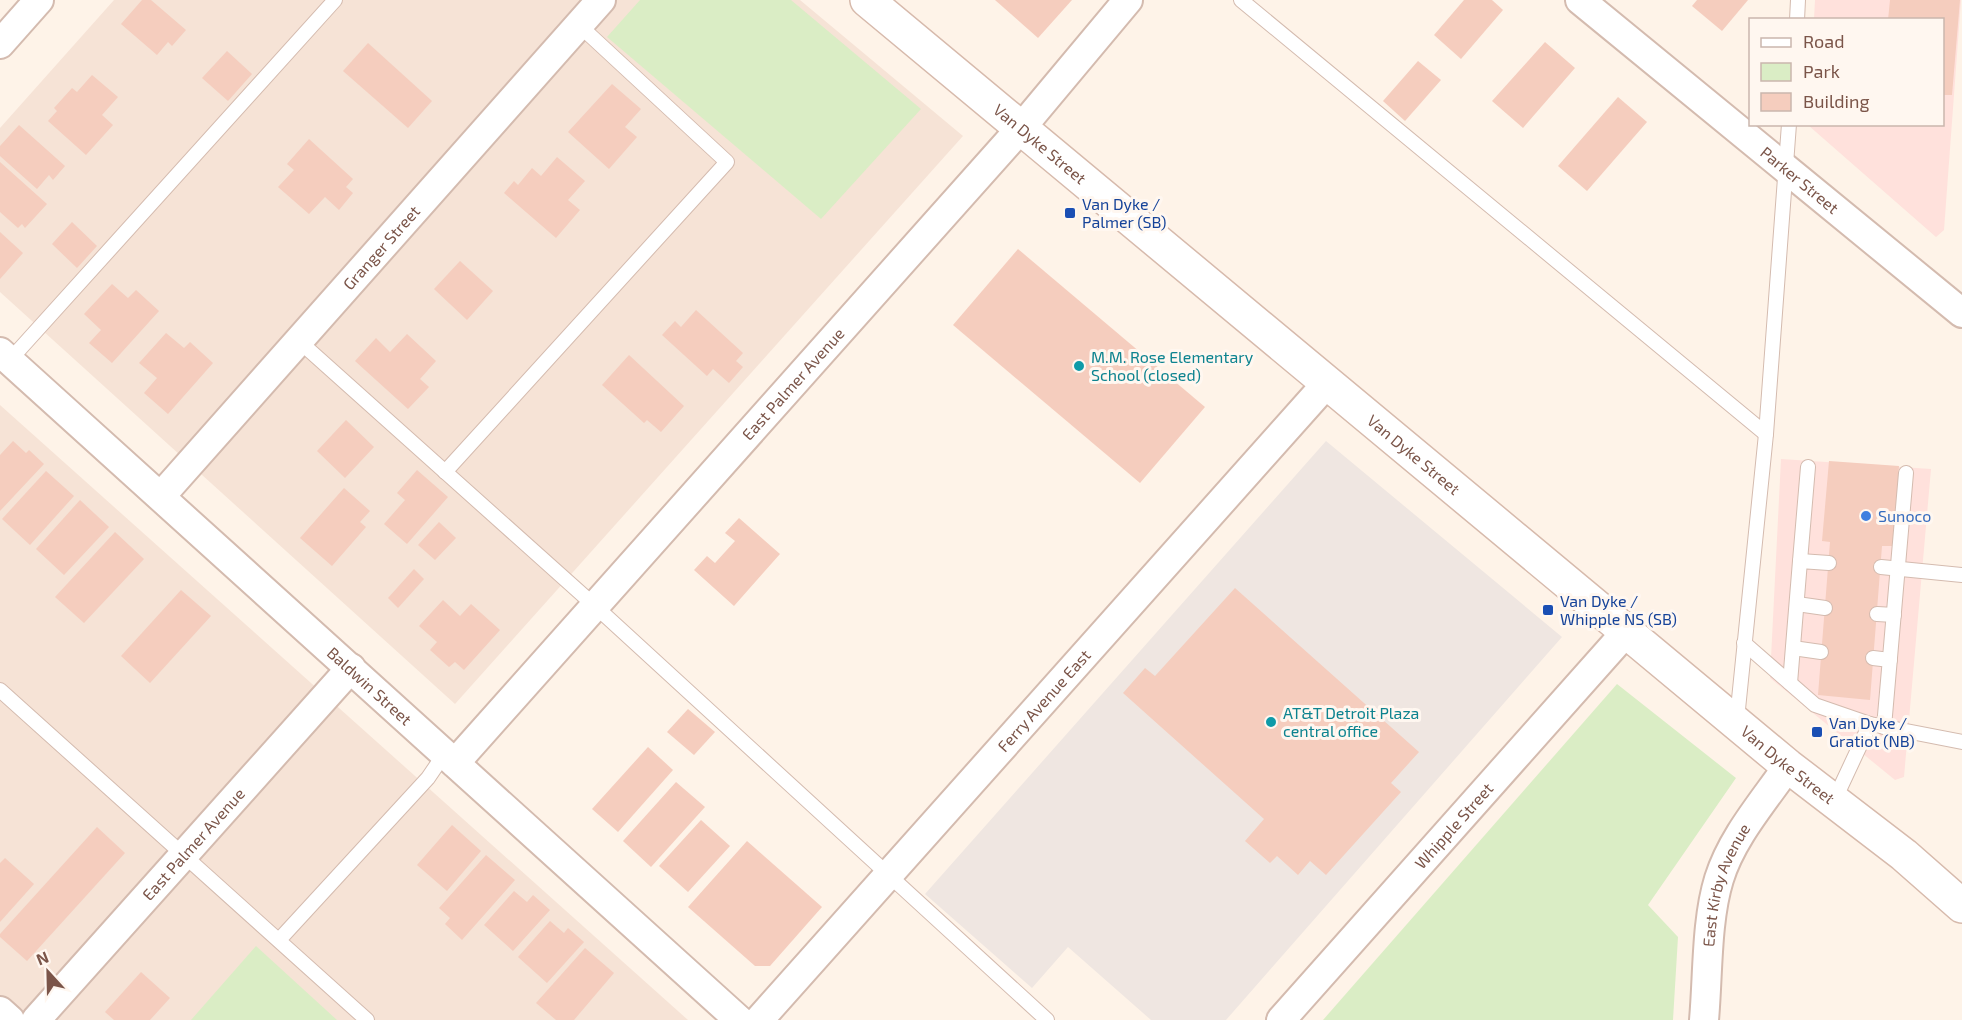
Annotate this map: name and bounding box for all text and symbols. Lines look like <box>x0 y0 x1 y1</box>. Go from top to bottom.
legend <box>1749 18 1944 126</box>
text: Road <box>1803 30 1844 52</box>
text: Park <box>1803 60 1840 82</box>
text: Building <box>1803 90 1870 112</box>
street label: Van Dyke Street <box>990 100 1090 187</box>
street label: Parker Street <box>1757 142 1843 217</box>
place label: Van Dyke / Palmer (SB) <box>1082 194 1166 231</box>
street label: Granger Street <box>339 201 423 293</box>
marker: Van Dyke / Palmer (SB) <box>1063 206 1077 220</box>
street label: East Palmer Avenue <box>738 323 848 444</box>
place label: M.M. Rose Elementary School (closed) <box>1091 347 1254 384</box>
marker: M.M. Rose Elementary School (closed) <box>1072 359 1086 373</box>
street label: Van Dyke Street <box>1364 410 1464 498</box>
place label: Sunoco <box>1878 506 1931 525</box>
marker: Sunoco <box>1859 509 1873 523</box>
place label: Van Dyke / Whipple NS (SB) <box>1560 591 1677 628</box>
marker: Van Dyke / Whipple NS (SB) <box>1541 603 1555 617</box>
street label: Baldwin Street <box>324 643 416 729</box>
street label: Ferry Avenue East <box>993 645 1094 755</box>
place label: AT&T Detroit Plaza central office <box>1283 703 1419 740</box>
place label: Van Dyke / Gratiot (NB) <box>1829 713 1915 750</box>
marker: AT&T Detroit Plaza central office <box>1264 715 1278 729</box>
street label: Van Dyke Street <box>1737 721 1839 807</box>
marker: Van Dyke / Gratiot (NB) <box>1810 725 1824 739</box>
street label: Whipple Street <box>1410 779 1497 872</box>
street label: East Palmer Avenue <box>138 784 248 904</box>
street label: East Kirby Avenue <box>1698 820 1754 947</box>
north arrow <box>18 942 78 1002</box>
text: N <box>33 947 51 969</box>

